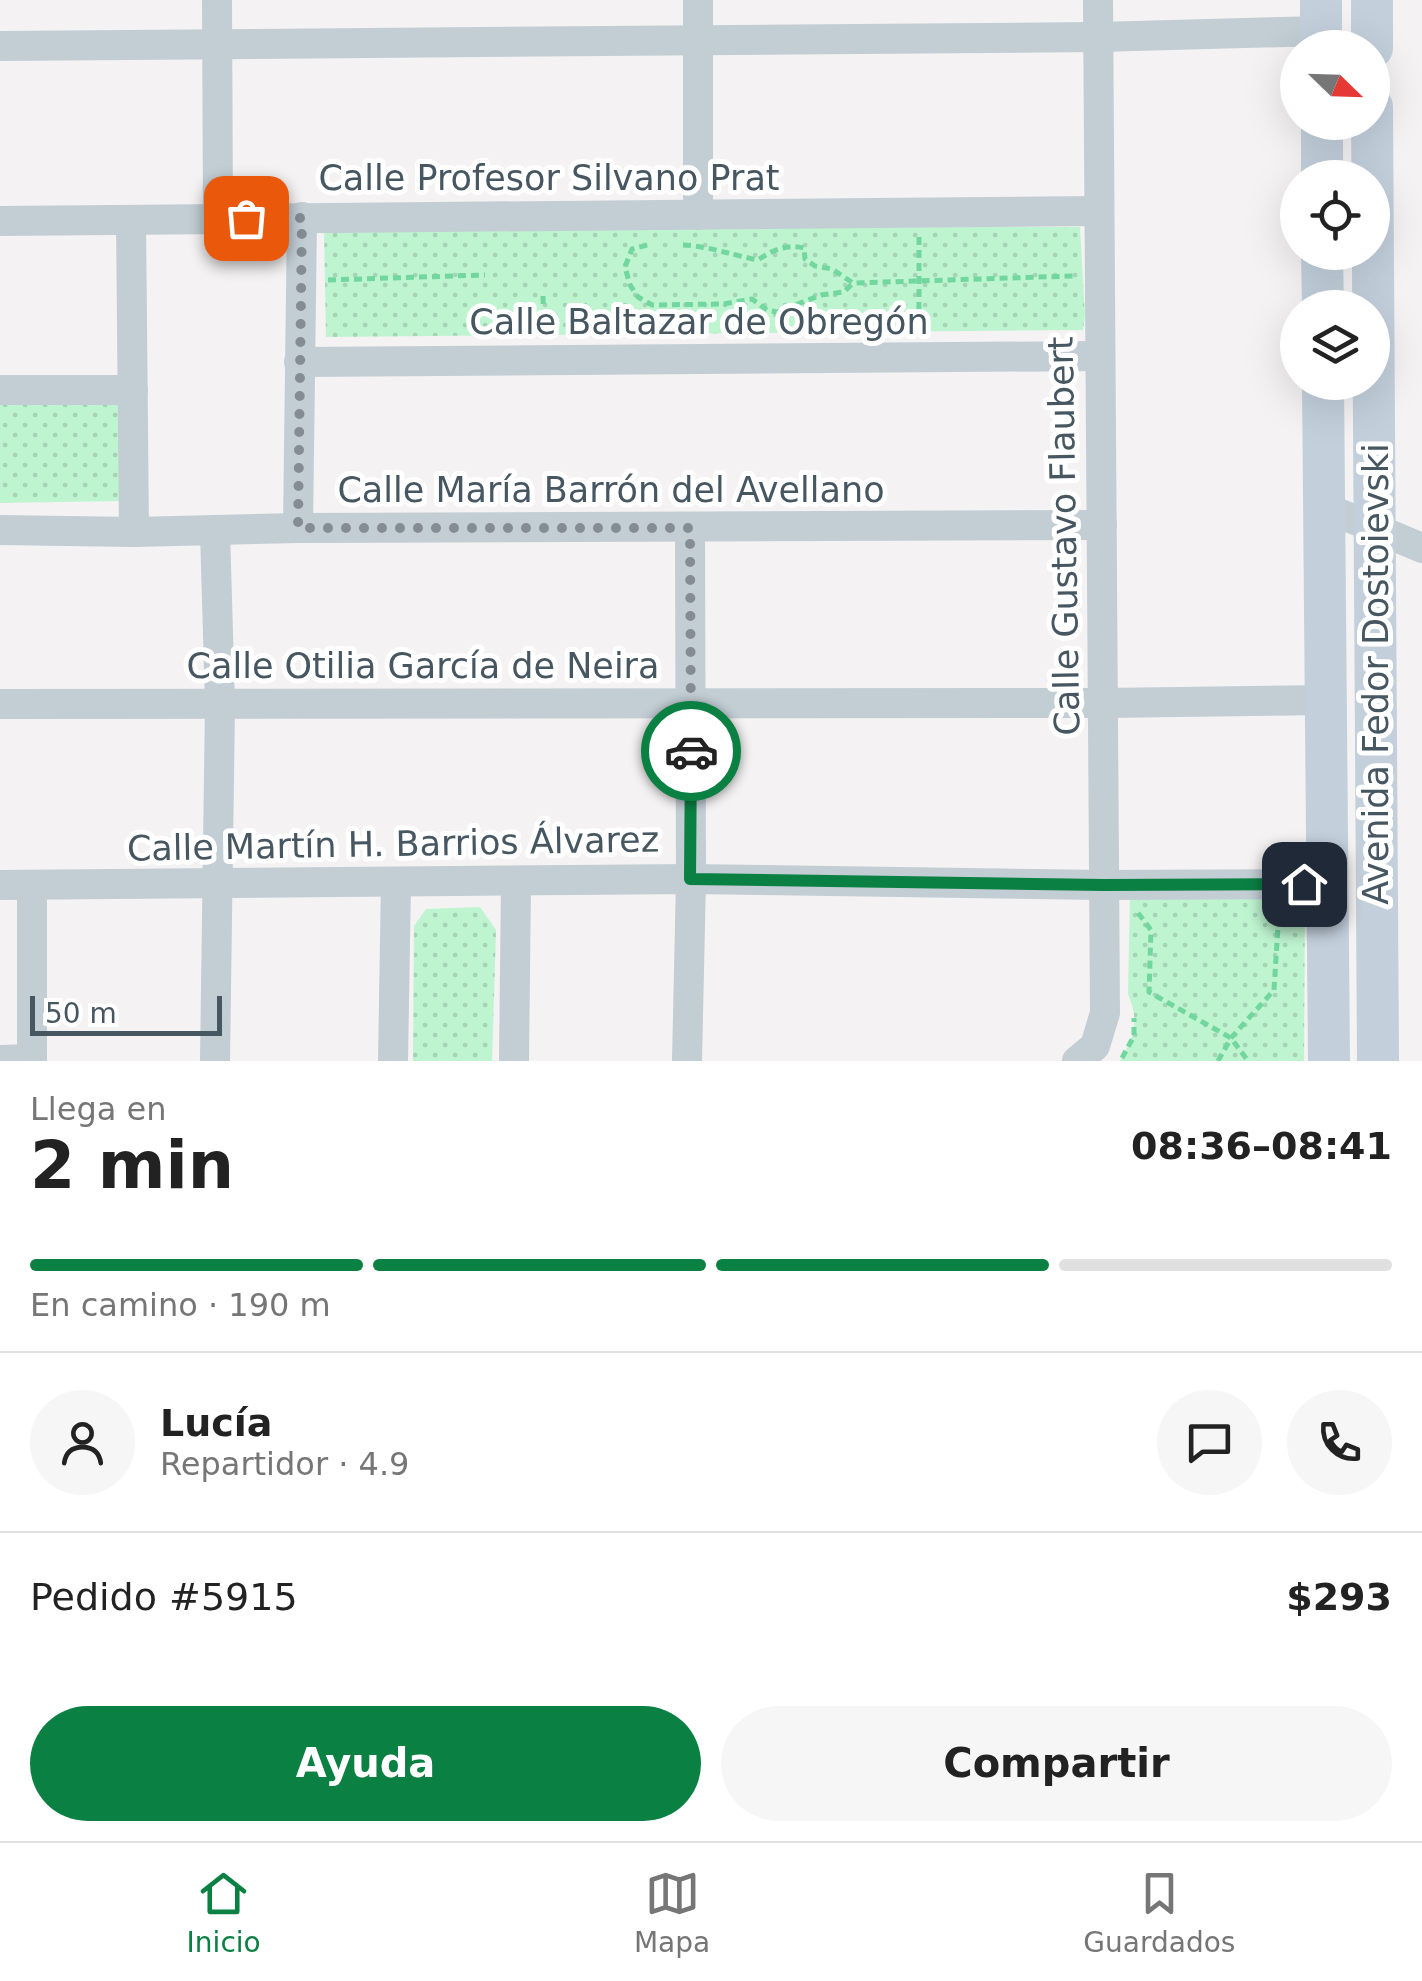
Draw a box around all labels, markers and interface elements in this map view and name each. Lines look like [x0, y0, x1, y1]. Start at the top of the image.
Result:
north arrow [1280, 30, 1390, 140]
map controls [1280, 30, 1390, 400]
street label: Calle Profesor Silvano Prat [318, 158, 780, 198]
button: locate [1280, 160, 1390, 270]
pin [204, 176, 289, 261]
icon: bag [219, 191, 274, 246]
button: layers [1280, 290, 1390, 400]
street label: Calle Baltazar de Obregón [469, 302, 929, 342]
street label: Calle Gustavo Flaubert [1041, 336, 1087, 736]
street label: Avenida Fedor Dostoievski [1356, 443, 1396, 905]
street label: Calle María Barrón del Avellano [337, 470, 885, 510]
street label: Calle Otilia García de Neira [187, 646, 659, 686]
courier [641, 701, 741, 801]
icon: car [664, 724, 719, 779]
street label: Calle Martín H. Barrios Álvarez [127, 818, 659, 869]
pin [1262, 842, 1347, 927]
icon: home [1277, 857, 1332, 912]
scale bar [30, 991, 222, 1036]
text: 50 m [45, 997, 117, 1030]
text: Llega en [30, 1090, 166, 1128]
text: 08:36–08:41 [1131, 1124, 1392, 1168]
text: 2 min [30, 1128, 234, 1203]
text: En camino · 190 m [30, 1286, 331, 1324]
button: person [30, 1390, 135, 1495]
button: chat [1157, 1390, 1262, 1495]
button: phone [1287, 1390, 1392, 1495]
text: Lucía [160, 1401, 272, 1445]
text: Repartidor · 4.9 [160, 1445, 409, 1483]
text: Pedido #5915 [30, 1575, 298, 1619]
text: $293 [1286, 1575, 1392, 1619]
button: Ayuda [30, 1706, 701, 1821]
button: Compartir [721, 1706, 1392, 1821]
tab: Inicio [187, 1866, 261, 1959]
tab: Mapa [634, 1866, 710, 1959]
tab: Guardados [1083, 1866, 1235, 1959]

